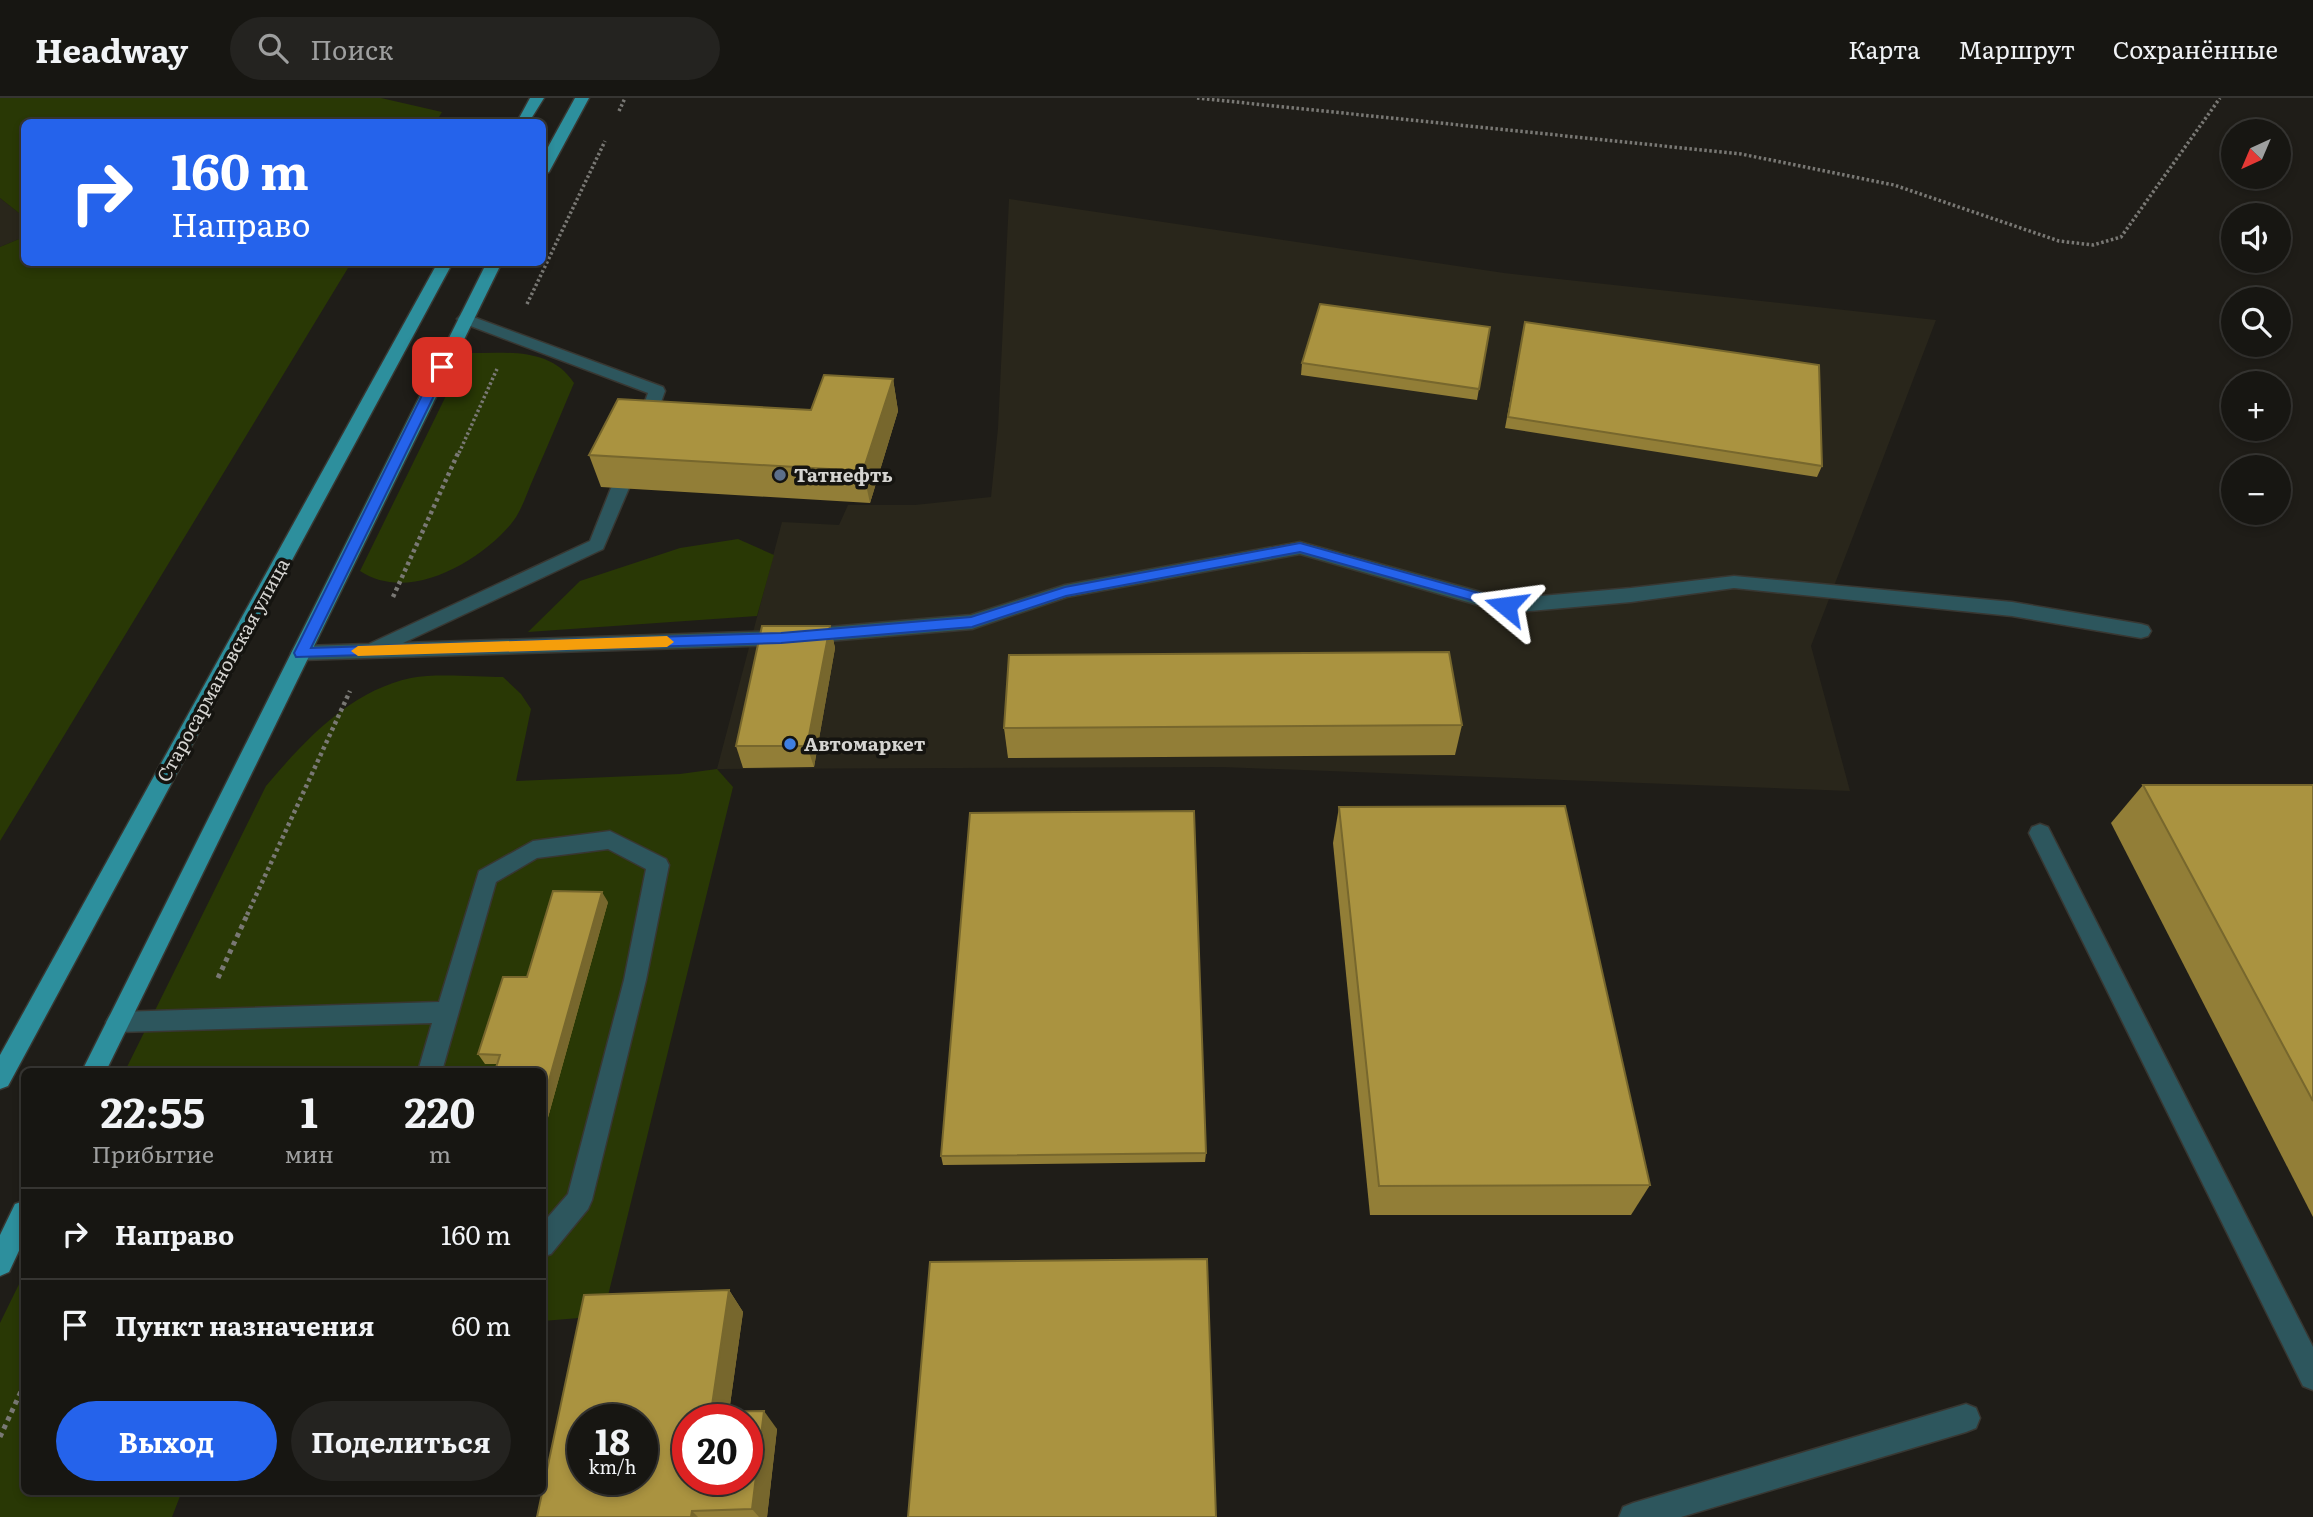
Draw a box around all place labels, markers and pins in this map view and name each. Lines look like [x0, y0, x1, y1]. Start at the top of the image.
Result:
pin [412, 337, 472, 397]
place label: Татнефть [794, 460, 893, 488]
marker: Татнефть [772, 467, 788, 483]
place label: Автомаркет [804, 729, 926, 757]
marker: Автомаркет [782, 736, 798, 752]

